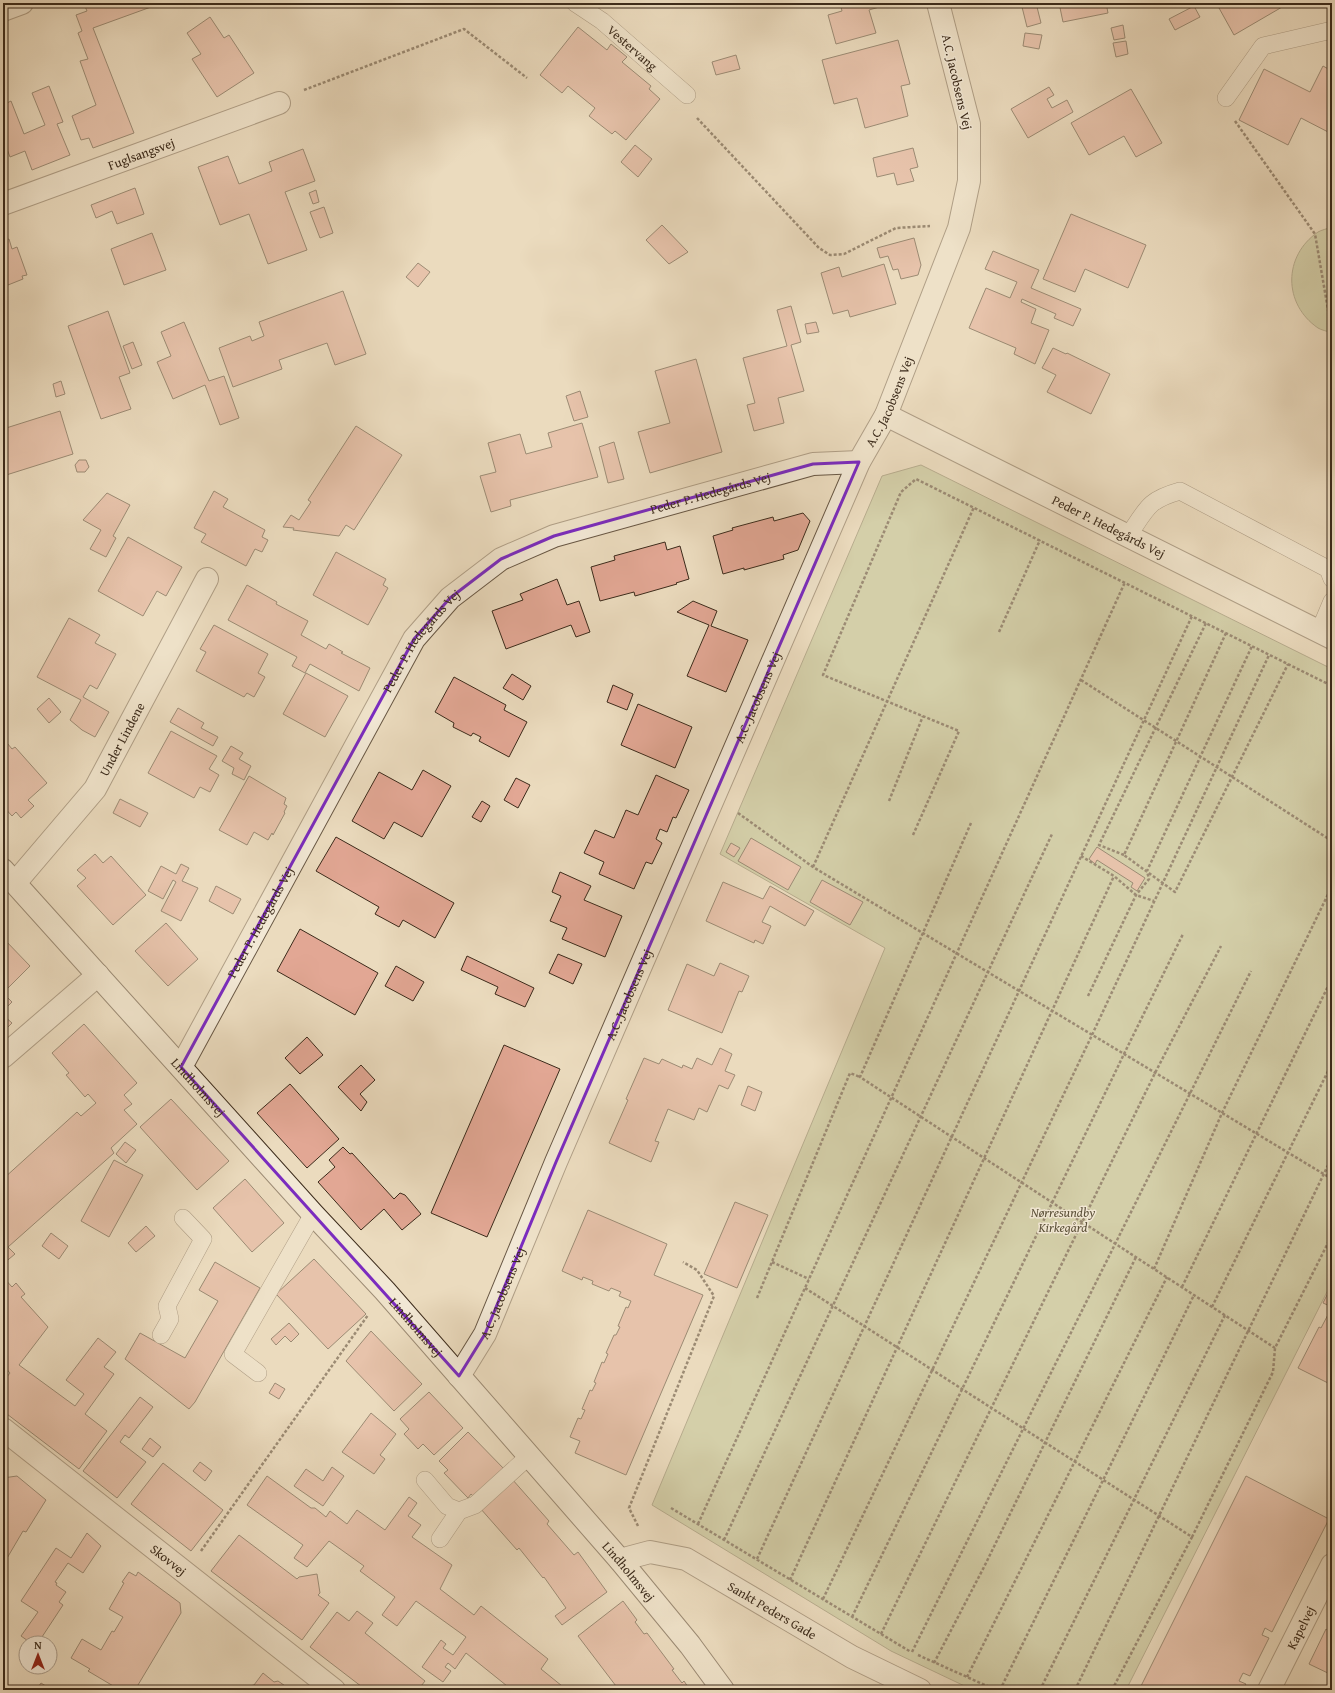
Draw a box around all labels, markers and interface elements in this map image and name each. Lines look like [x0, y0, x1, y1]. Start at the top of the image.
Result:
street label: Vestervang [603, 20, 662, 75]
street label: A.C. Jacobsens Vej [937, 32, 977, 132]
street label: Fuglsangsvej [105, 133, 177, 174]
street label: A.C. Jacobsens Vej [860, 353, 918, 450]
street label: Peder P. Hedegårds Vej [648, 467, 773, 518]
street label: Peder P. Hedegårds Vej [1049, 490, 1168, 563]
street label: Peder P. Hedegårds Vej [377, 584, 464, 696]
street label: A.C. Jacobsens Vej [729, 649, 785, 746]
street label: Under Lindene [94, 699, 149, 779]
street label: Peder P. Hedegårds Vej [222, 863, 298, 981]
street label: A.C. Jacobsens Vej [600, 946, 657, 1043]
street label: Lindholmsvej [167, 1053, 230, 1121]
park label: Nørresundby Kirkegård [1031, 1203, 1095, 1237]
street label: A.C. Jacobsens Vej [475, 1244, 529, 1343]
street label: Lindholmsvej [385, 1293, 448, 1361]
street label: Lindholmsvej [598, 1537, 660, 1605]
street label: Skovvej [147, 1539, 191, 1580]
street label: Sankt Peders Gade [724, 1576, 820, 1644]
street label: Kapelvej [1282, 1602, 1319, 1652]
north arrow [18, 1635, 58, 1675]
text: N [34, 1637, 42, 1653]

